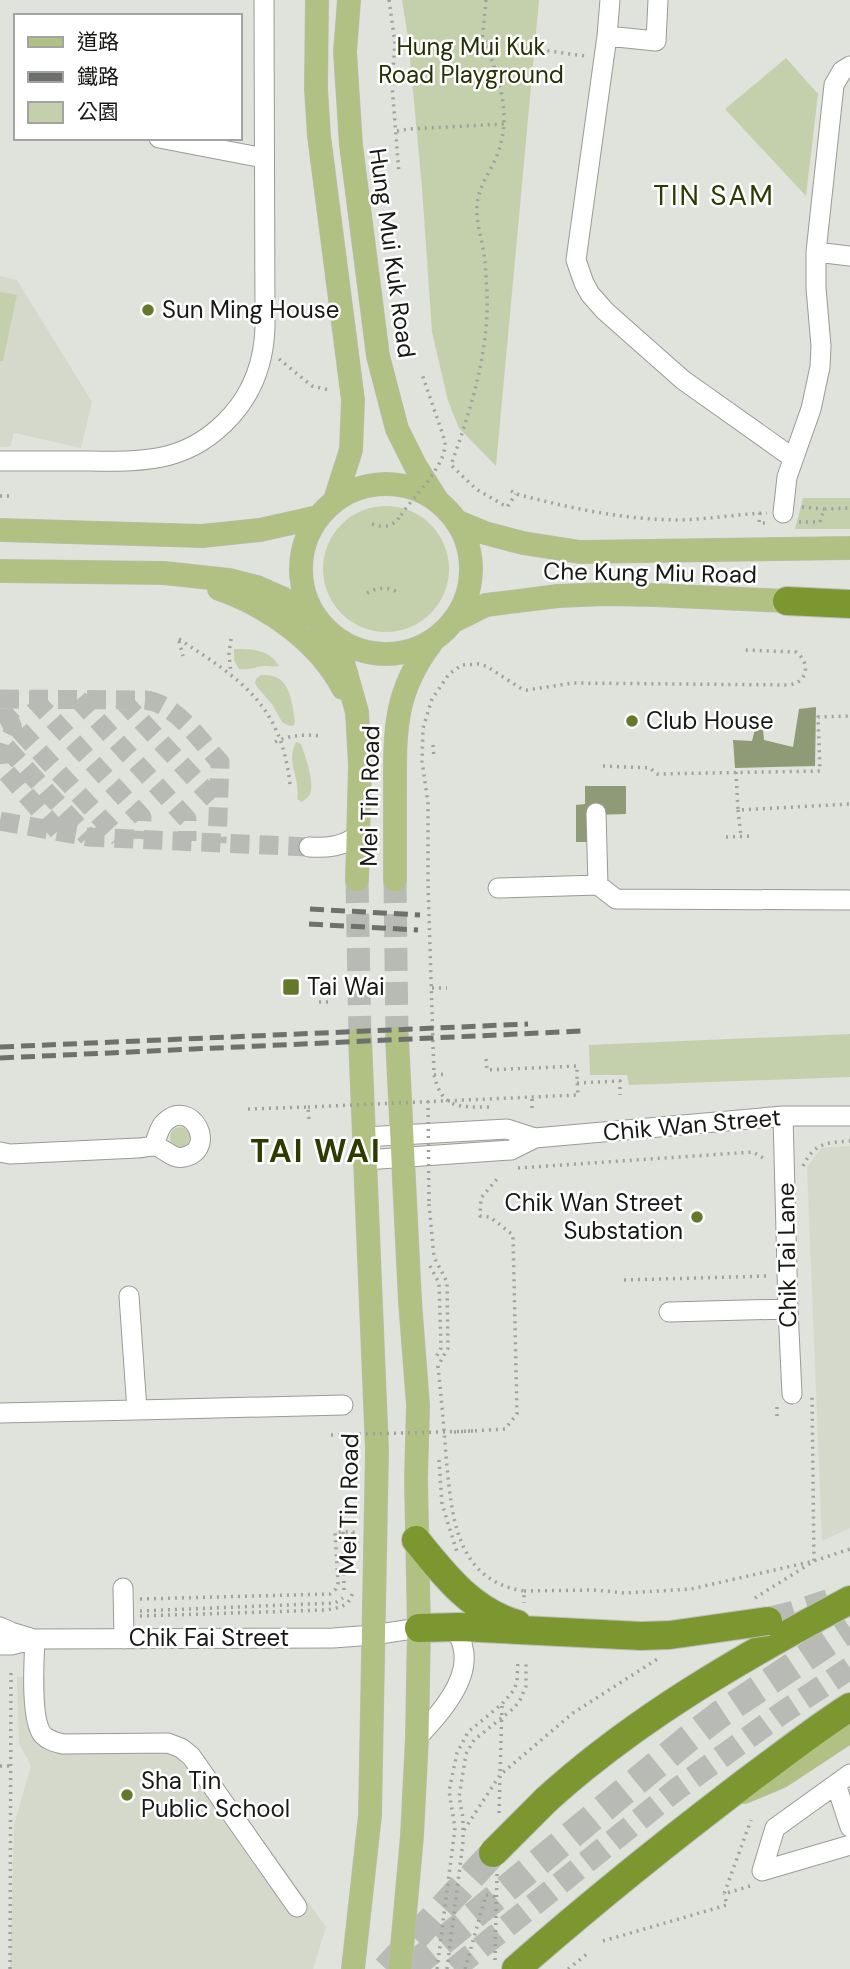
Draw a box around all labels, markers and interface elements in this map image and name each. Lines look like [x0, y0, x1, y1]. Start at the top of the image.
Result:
legend [14, 14, 242, 140]
text: 道路 [77, 28, 119, 56]
park label: Hung Mui Kuk Road Playground [378, 31, 564, 90]
text: 鐵路 [77, 63, 119, 91]
text: 公園 [77, 98, 119, 126]
street label: Hung Mui Kuk Road [362, 146, 423, 360]
district label: TIN SAM [653, 177, 775, 214]
place label: Sun Ming House [162, 294, 339, 325]
marker: Sun Ming House [140, 302, 156, 318]
street label: Che Kung Miu Road [543, 555, 757, 590]
place label: Club House [646, 705, 774, 736]
marker: Club House [624, 713, 640, 729]
street label: Mei Tin Road [353, 725, 386, 867]
place label: Tai Wai [307, 971, 385, 1002]
marker: Tai Wai [281, 977, 301, 997]
street label: Chik Wan Street [602, 1101, 782, 1148]
district label: TAI WAI [250, 1130, 382, 1172]
street label: Chik Tai Lane [770, 1182, 803, 1328]
place label: Chik Wan Street Substation [504, 1187, 683, 1246]
marker: Chik Wan Street Substation [689, 1209, 705, 1225]
street label: Mei Tin Road [332, 1433, 365, 1575]
street label: Chik Fai Street [129, 1622, 289, 1653]
place label: Sha Tin Public School [141, 1765, 290, 1824]
marker: Sha Tin Public School [119, 1787, 135, 1803]

